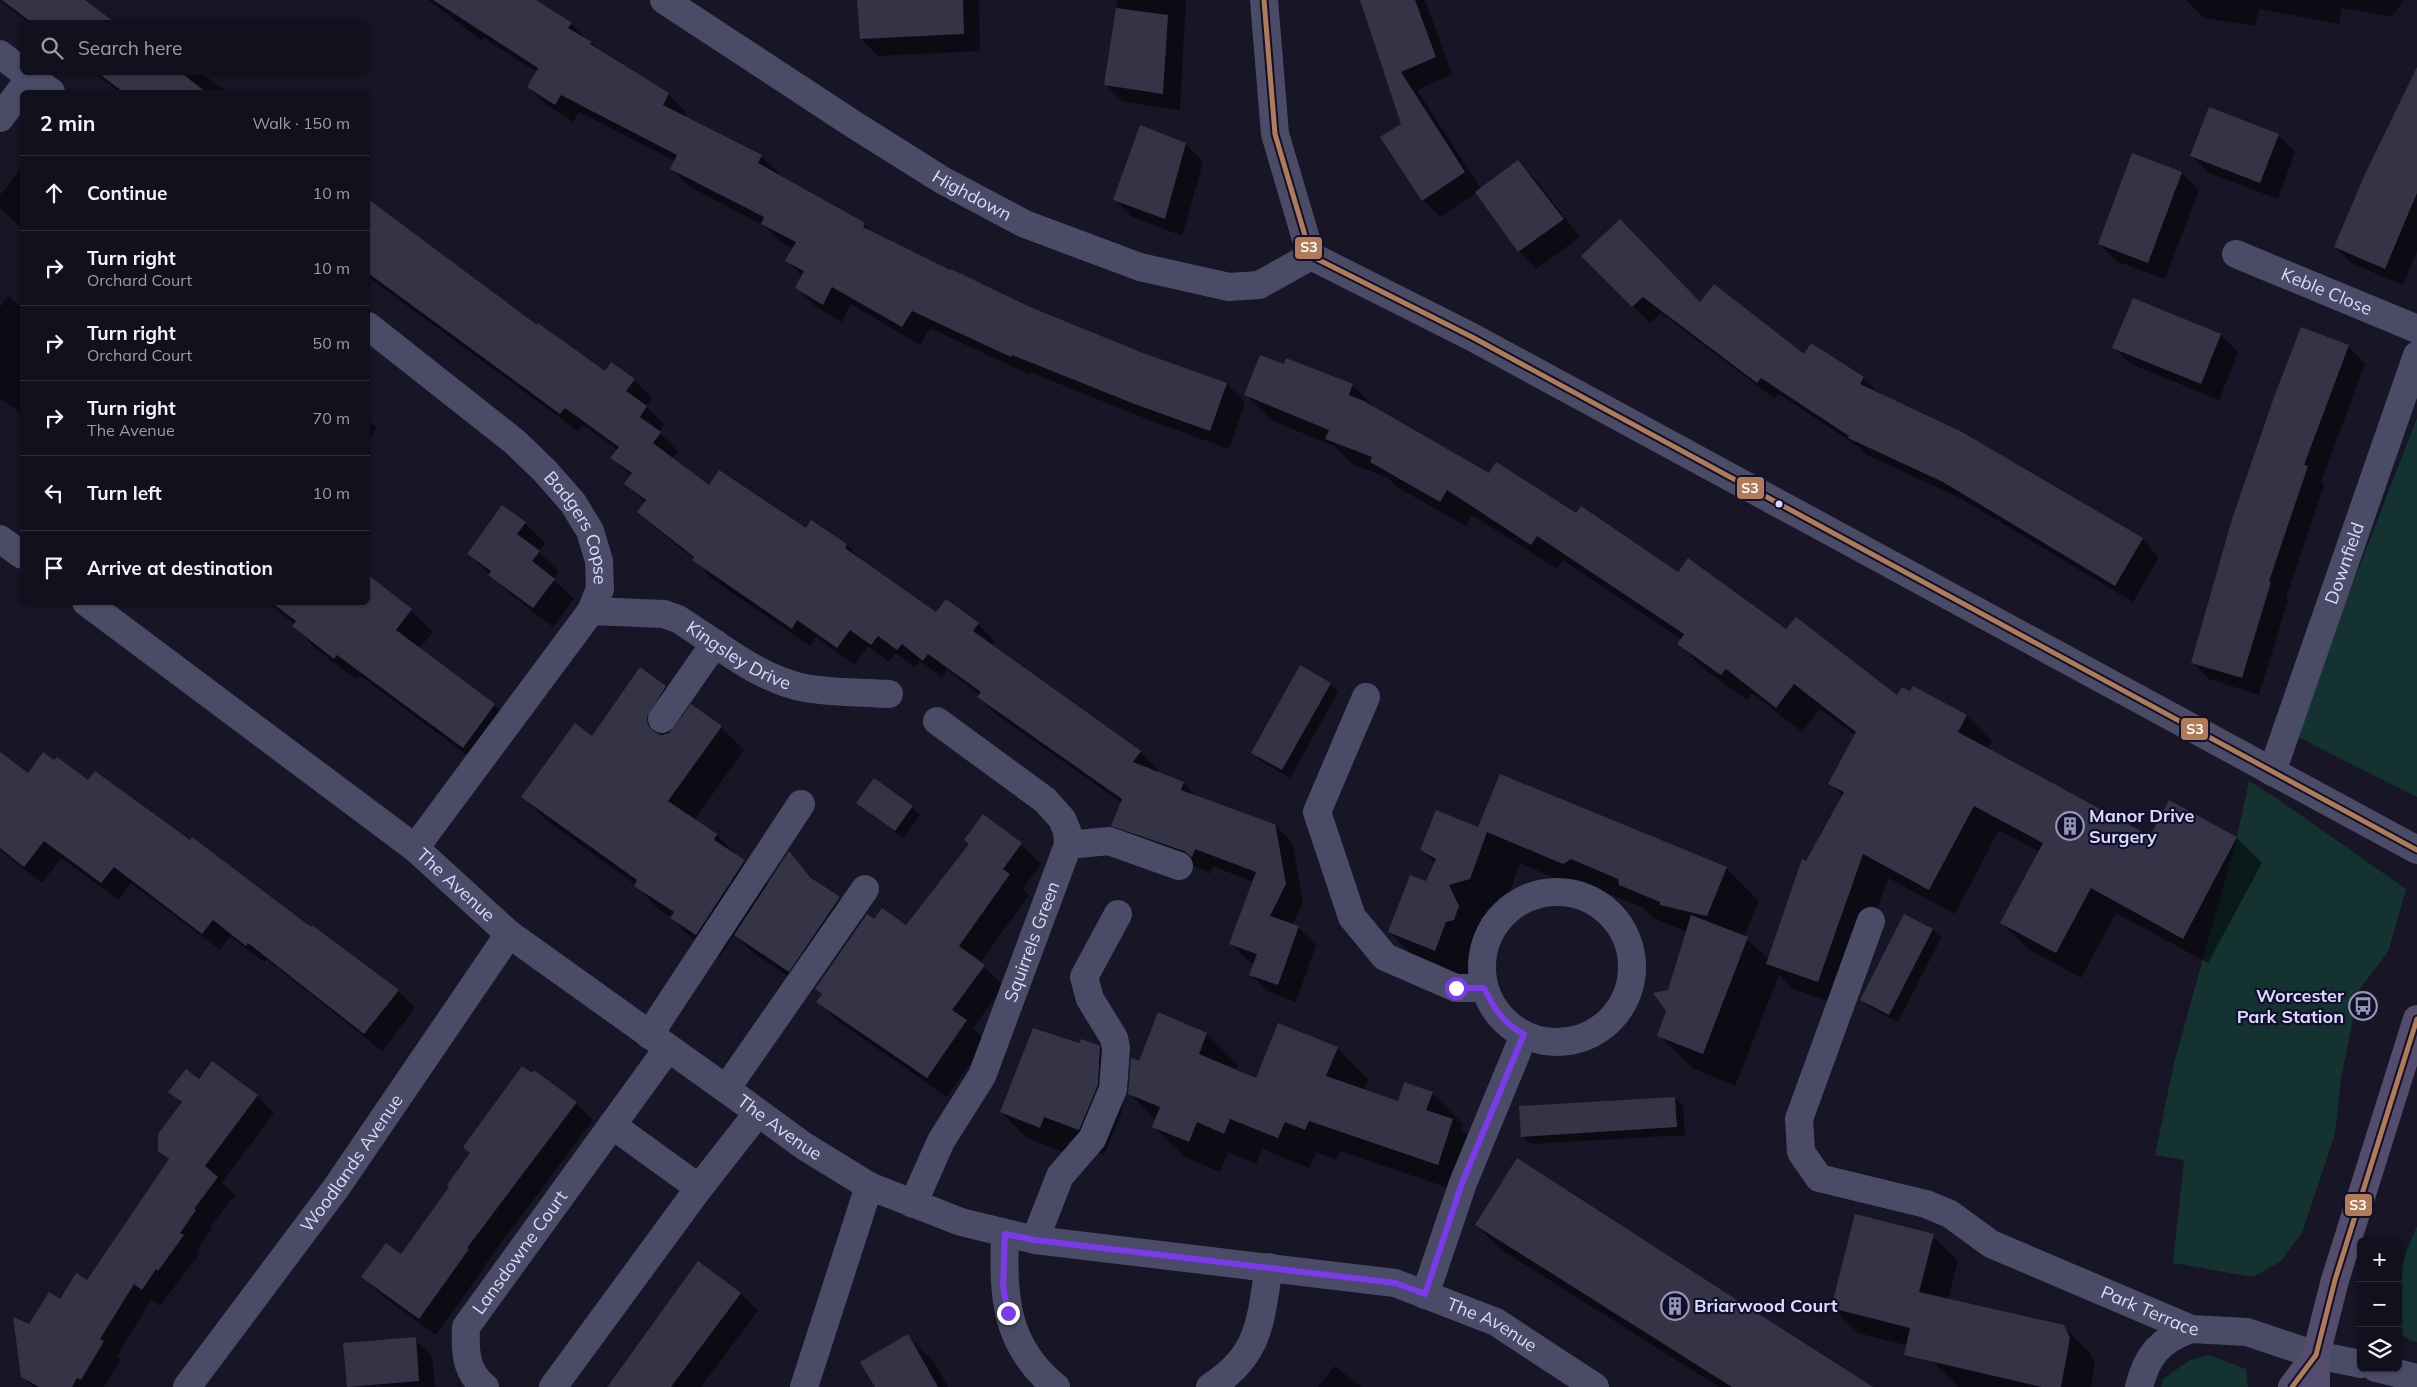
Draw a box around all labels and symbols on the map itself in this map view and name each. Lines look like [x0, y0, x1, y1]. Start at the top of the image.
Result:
street label: Highdown [928, 165, 1016, 226]
line badge: S3 [1294, 236, 1323, 260]
text: S3 [1300, 238, 1318, 256]
street label: Keble Close [2278, 262, 2376, 320]
street label: Badgers Copse [539, 466, 612, 585]
line badge: S3 [1736, 476, 1765, 500]
text: S3 [1741, 479, 1759, 497]
unlabelled marker [1774, 499, 1784, 509]
street label: Downfield [2319, 519, 2369, 607]
street label: Kingsley Drive [682, 615, 794, 695]
line badge: S3 [2180, 717, 2209, 741]
text: S3 [2186, 720, 2204, 738]
place label: Manor Drive Surgery [2089, 804, 2194, 848]
building icon: Manor Drive Surgery [2055, 811, 2085, 841]
street label: The Avenue [412, 843, 500, 927]
street label: Squirrels Green [999, 878, 1064, 1005]
route start [1445, 977, 1468, 1000]
place label: Worcester Park Station [2237, 984, 2345, 1028]
bus stop icon: Worcester Park Station [2348, 991, 2378, 1021]
street label: Woodlands Avenue [295, 1089, 408, 1236]
street label: The Avenue [733, 1089, 826, 1165]
street label: Lansdowne Court [467, 1186, 572, 1319]
line badge: S3 [2344, 1193, 2373, 1217]
text: S3 [2349, 1196, 2367, 1214]
street label: Park Terrace [2098, 1280, 2199, 1340]
building icon: Briarwood Court [1660, 1291, 1690, 1321]
street label: The Avenue [1444, 1292, 1542, 1357]
place label: Briarwood Court [1694, 1294, 1838, 1317]
route end [997, 1302, 1020, 1325]

